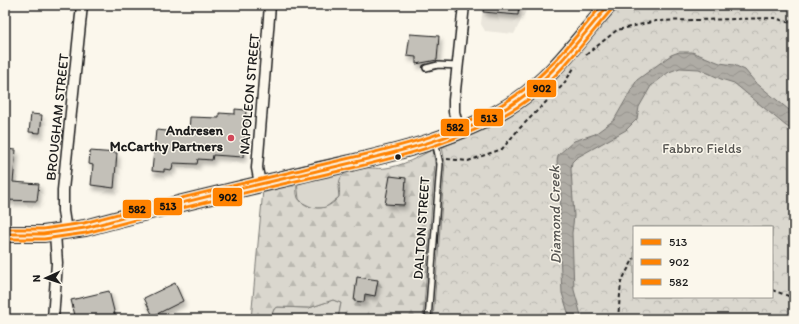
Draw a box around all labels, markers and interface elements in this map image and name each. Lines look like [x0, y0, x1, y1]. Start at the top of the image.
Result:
street label: NAPOLEON STREET [236, 33, 263, 155]
street label: BROUGHAM STREET [42, 53, 73, 181]
line badge: 902 [526, 79, 557, 98]
text: 902 [533, 82, 551, 95]
line badge: 513 [473, 108, 504, 127]
text: 513 [481, 112, 497, 125]
line badge: 582 [440, 118, 470, 137]
text: 582 [446, 121, 464, 134]
place label: Andresen McCarthy Partners [110, 122, 224, 155]
marker: Andresen McCarthy Partners [226, 133, 236, 143]
park label: Fabbro Fields [662, 140, 742, 157]
unlabelled marker [393, 152, 403, 162]
water label: Diamond Creek [545, 164, 565, 264]
street label: DALTON STREET [409, 176, 434, 280]
line badge: 902 [212, 187, 243, 207]
text: 902 [219, 191, 237, 204]
line badge: 513 [153, 197, 183, 216]
line badge: 582 [122, 199, 152, 219]
text: 513 [160, 200, 176, 213]
text: 582 [128, 203, 146, 216]
legend [633, 226, 773, 298]
text: 513 [669, 235, 688, 249]
text: 902 [669, 255, 690, 269]
north arrow [26, 258, 66, 298]
text: N [30, 274, 43, 283]
text: 582 [669, 275, 689, 289]

